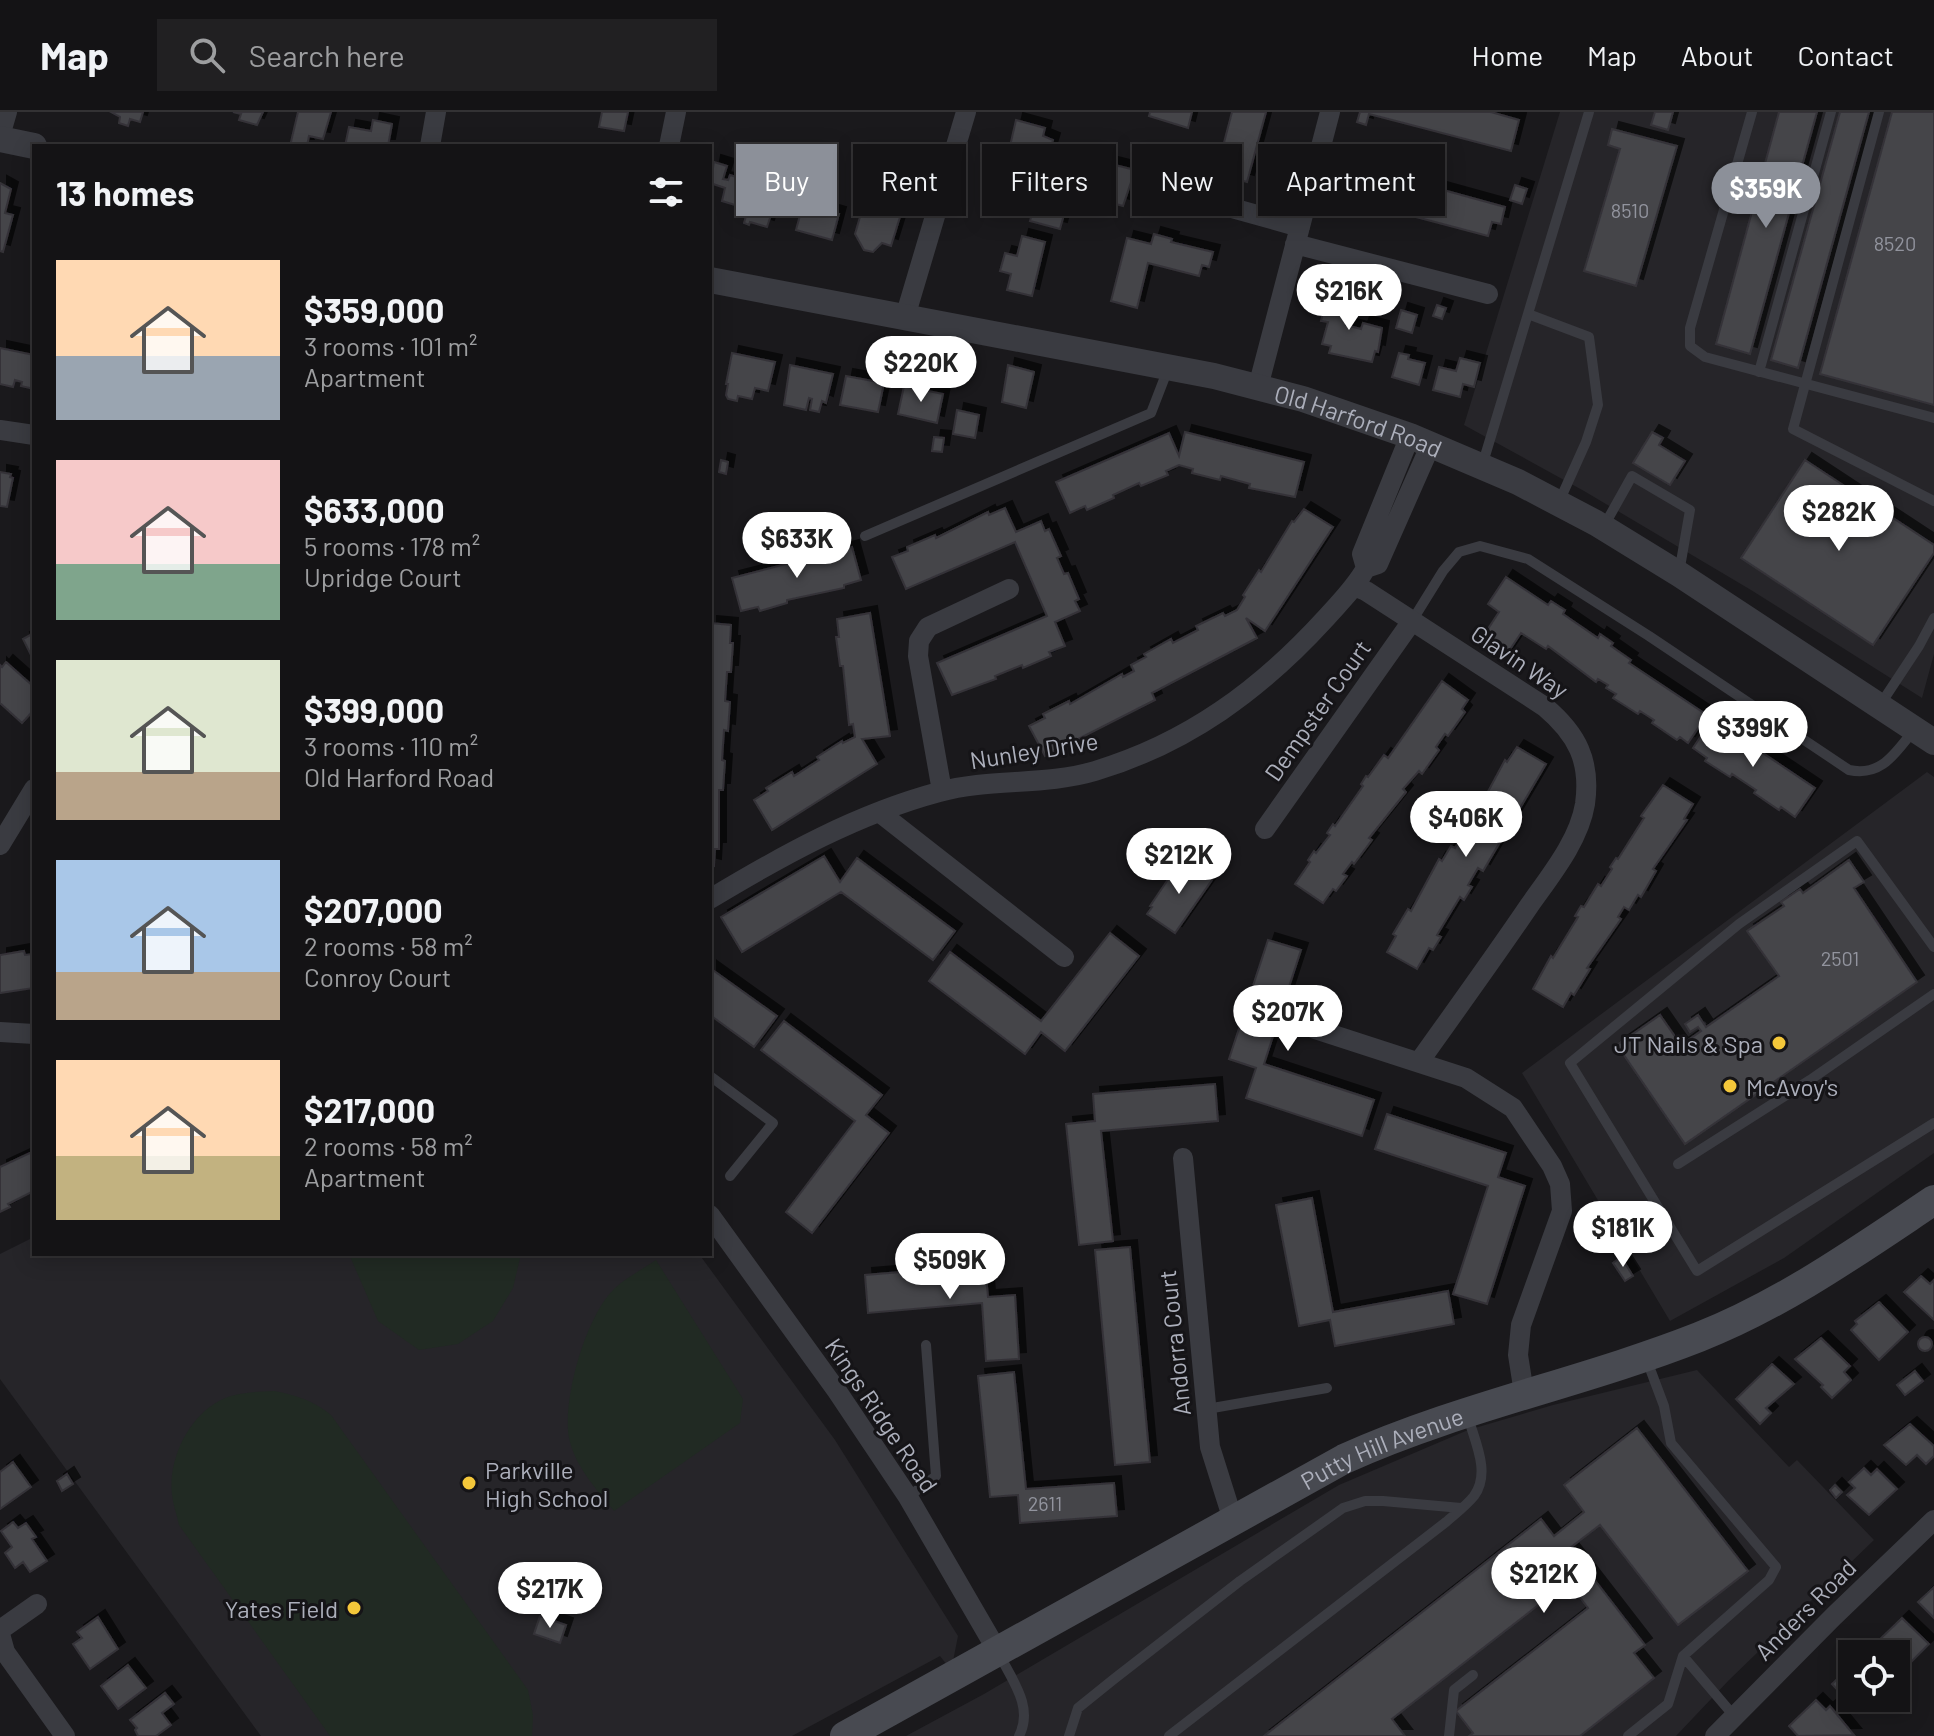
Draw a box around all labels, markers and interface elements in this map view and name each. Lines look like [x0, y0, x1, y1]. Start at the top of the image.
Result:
search box [157, 19, 717, 91]
text: Map [40, 32, 109, 78]
icon: search [185, 33, 229, 77]
text: Search here [249, 37, 405, 73]
text: Home [1472, 38, 1543, 72]
text: Map [1587, 38, 1637, 72]
text: About [1681, 38, 1753, 72]
text: Contact [1797, 38, 1894, 72]
chip: Buy [736, 144, 837, 216]
chip: Rent [853, 144, 966, 216]
chip: Filters [982, 144, 1116, 216]
chip: New [1132, 144, 1242, 216]
chip: Apartment [1258, 144, 1445, 216]
pin: $359K [1710, 162, 1822, 230]
icon: filters [644, 170, 688, 214]
text: 13 homes [56, 172, 194, 213]
text: $359K [1729, 172, 1803, 203]
house number: 8510 [1611, 198, 1649, 222]
house number: 8520 [1874, 231, 1916, 255]
pin: $216K [1293, 264, 1405, 332]
text: $216K [1315, 274, 1383, 305]
text: $359,000 [304, 289, 444, 330]
icon: home [120, 292, 216, 388]
text: 3 rooms · 101 m² [304, 330, 477, 361]
pin: $220K [865, 336, 977, 404]
text: $220K [883, 346, 959, 377]
text: Apartment [304, 361, 425, 392]
street label: Old Harford Road [1272, 378, 1447, 463]
pin: $282K [1783, 485, 1895, 553]
text: $633,000 [304, 489, 445, 530]
icon: home [120, 492, 216, 588]
text: $282K [1802, 495, 1876, 526]
pin: $633K [741, 512, 853, 580]
text: $633K [760, 522, 834, 553]
text: 5 rooms · 178 m² [304, 530, 480, 561]
text: Upridge Court [304, 561, 462, 592]
street label: Glavin Way [1466, 618, 1574, 704]
street label: Dempster Court [1258, 634, 1376, 786]
text: $399,000 [304, 689, 444, 730]
icon: home [120, 692, 216, 788]
pin: $399K [1697, 701, 1809, 769]
text: $399K [1717, 711, 1789, 742]
street label: Nunley Drive [968, 726, 1100, 774]
text: 3 rooms · 110 m² [304, 730, 478, 761]
text: Old Harford Road [304, 761, 494, 792]
pin: $406K [1410, 791, 1522, 859]
text: $406K [1428, 801, 1504, 832]
pin: $212K [1123, 828, 1235, 896]
text: $212K [1144, 838, 1214, 869]
text: $207,000 [304, 889, 443, 930]
icon: home [120, 892, 216, 988]
text: 2 rooms · 58 m² [304, 930, 473, 961]
house number: 2501 [1821, 946, 1859, 970]
text: Conroy Court [304, 961, 451, 992]
pin: $207K [1232, 985, 1344, 1053]
text: $207K [1251, 995, 1325, 1026]
place label: JT Nails & Spa [1614, 1029, 1763, 1058]
marker: JT Nails & Spa [1770, 1034, 1788, 1052]
place label: McAvoy's [1746, 1072, 1838, 1101]
marker: McAvoy's [1721, 1077, 1739, 1095]
text: $217,000 [304, 1089, 435, 1130]
icon: home [120, 1092, 216, 1188]
text: 2 rooms · 58 m² [304, 1130, 473, 1161]
text: Apartment [304, 1161, 425, 1192]
pin: $181K [1567, 1201, 1679, 1269]
text: $181K [1591, 1211, 1655, 1242]
pin: $509K [894, 1233, 1006, 1301]
text: $509K [913, 1243, 987, 1274]
street label: Andorra Court [1152, 1269, 1196, 1417]
street label: Kings Ridge Road [820, 1332, 944, 1498]
street label: Putty Hill Avenue [1295, 1400, 1467, 1495]
place label: Parkville High School [485, 1455, 608, 1512]
marker: Parkville High School [460, 1474, 478, 1492]
house number: 2611 [1028, 1491, 1062, 1515]
pin: $212K [1488, 1547, 1600, 1615]
street label: Anders Road [1748, 1552, 1862, 1666]
text: $212K [1509, 1557, 1579, 1588]
pin: $217K [494, 1562, 606, 1630]
text: $217K [516, 1572, 584, 1603]
place label: Yates Field [225, 1594, 338, 1623]
marker: Yates Field [345, 1599, 363, 1617]
map controls [1838, 1640, 1910, 1712]
button: locate [1838, 1640, 1910, 1712]

